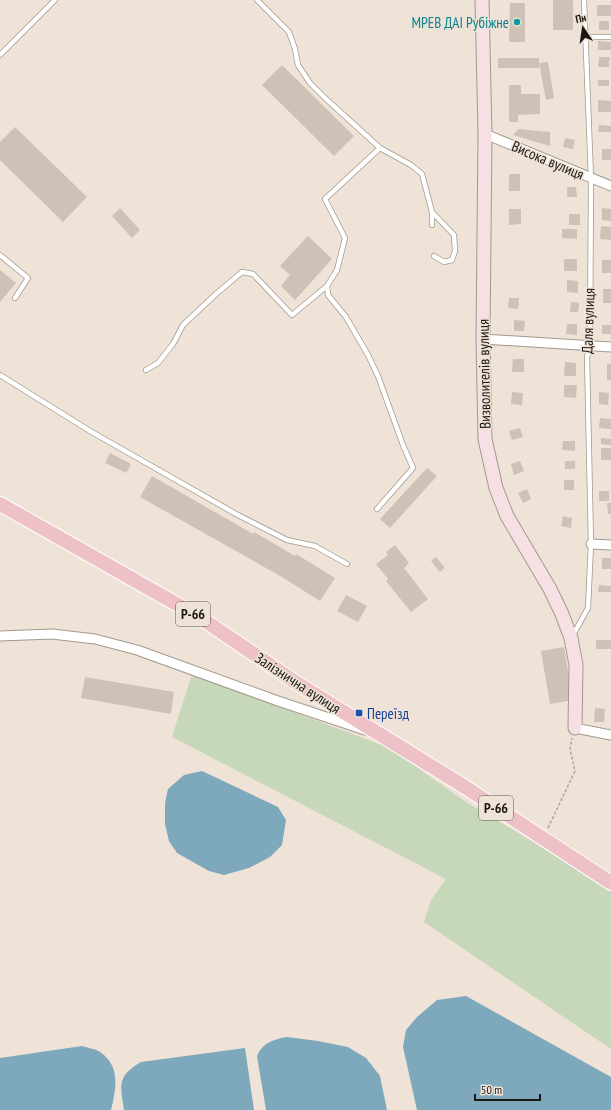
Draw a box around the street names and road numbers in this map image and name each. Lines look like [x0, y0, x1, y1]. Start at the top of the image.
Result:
street label: Висока вулиця [509, 136, 587, 184]
street label: Даля вулиця [577, 288, 599, 354]
street label: Визволителів вулиця [474, 319, 494, 429]
road number: Р-66 [176, 602, 210, 626]
street label: Залізнична вулиця [252, 648, 345, 718]
road number: Р-66 [479, 796, 513, 820]

